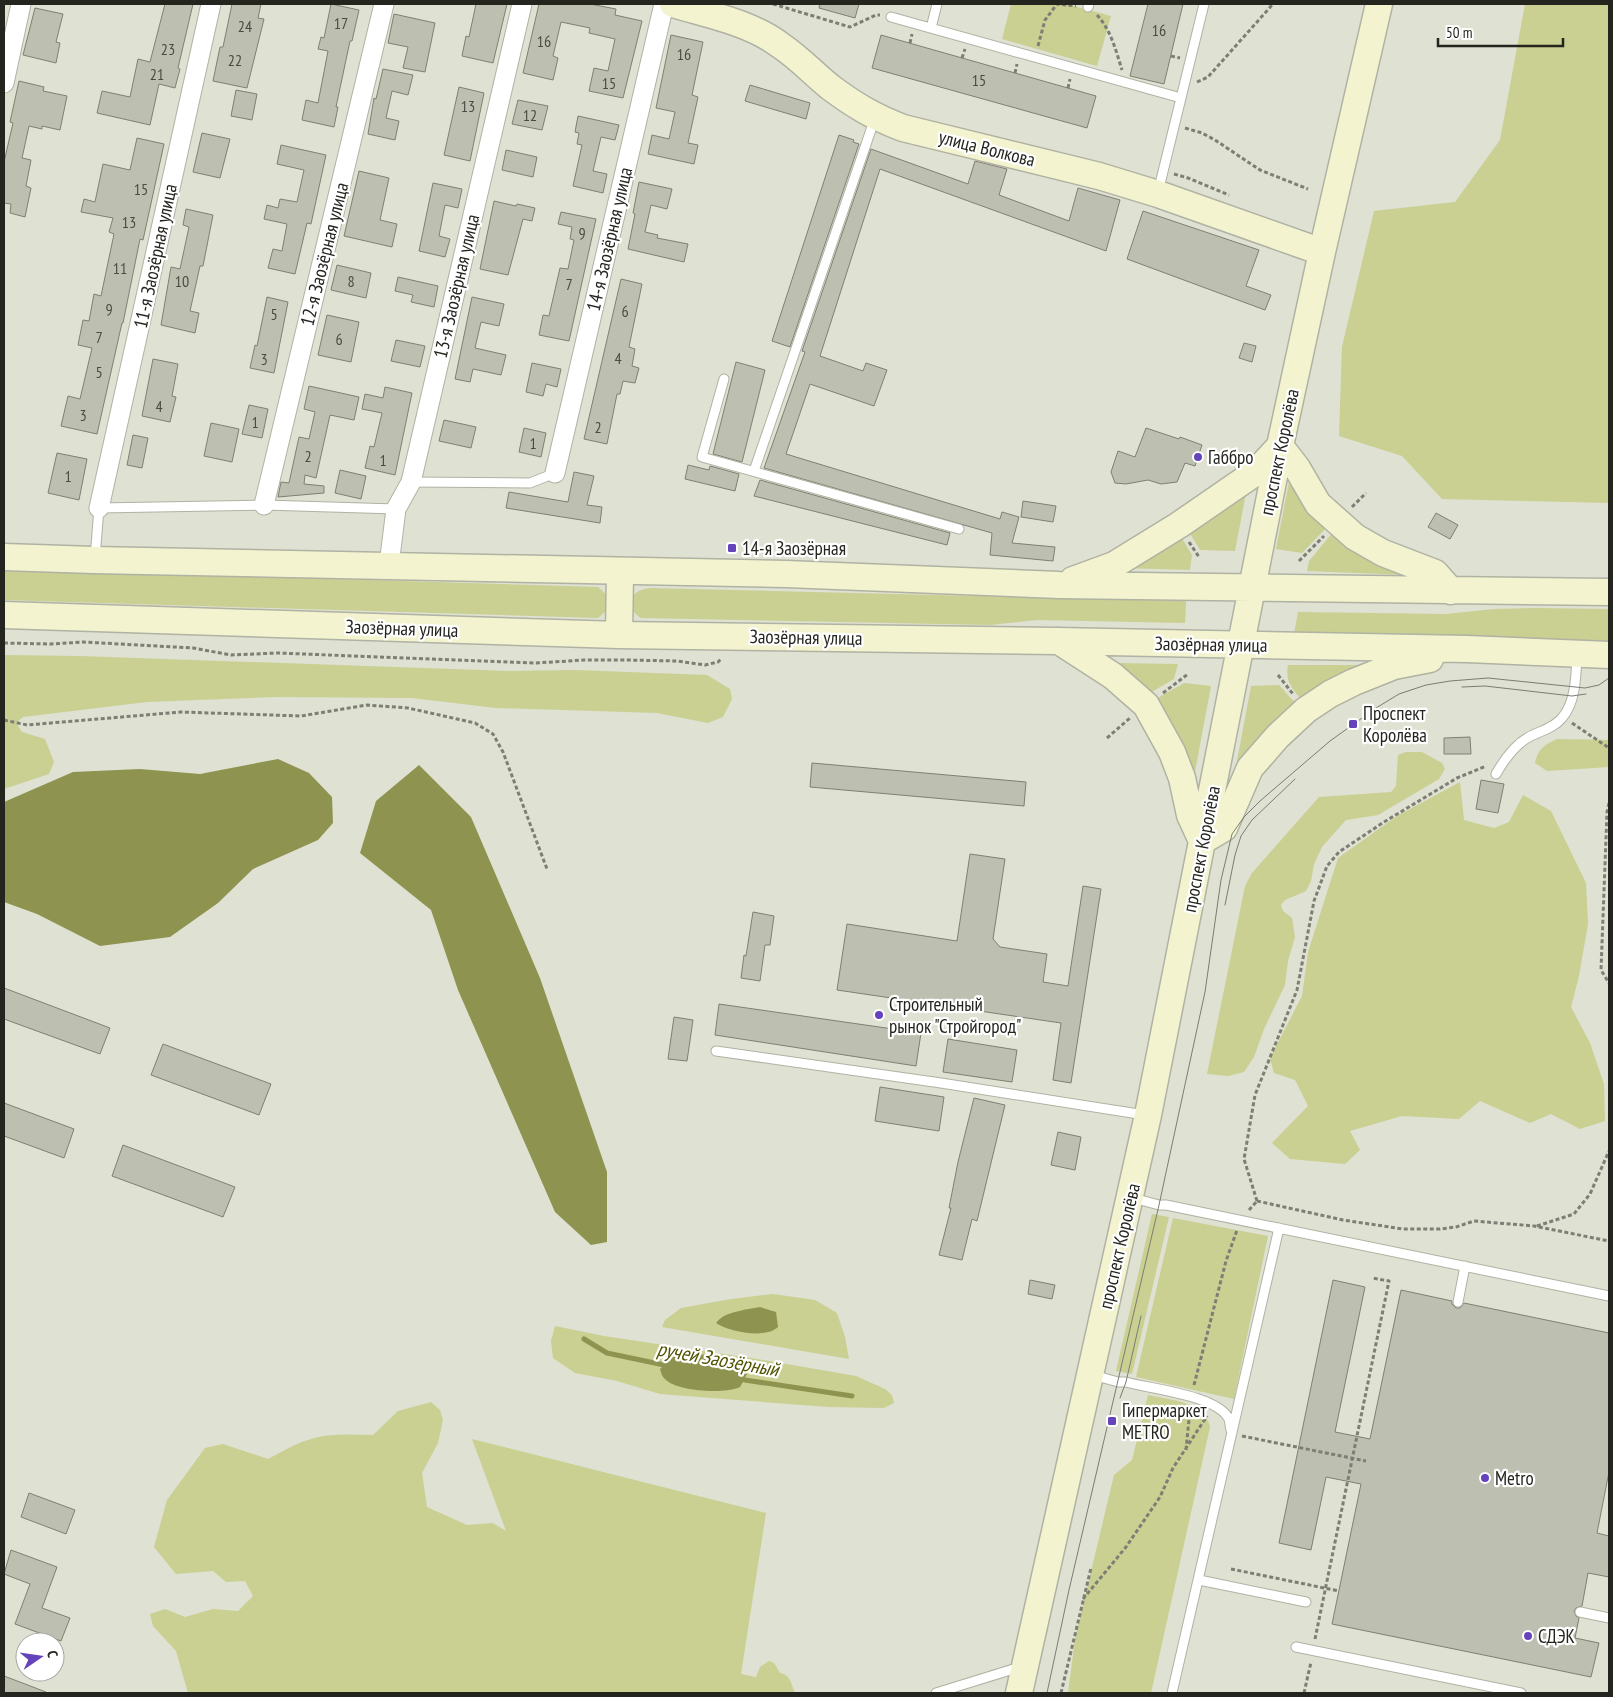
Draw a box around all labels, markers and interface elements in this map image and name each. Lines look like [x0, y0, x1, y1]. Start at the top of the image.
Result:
house number: 17 [334, 13, 348, 33]
scale bar [1438, 15, 1563, 47]
house number: 24 [238, 16, 252, 36]
house number: 16 [1152, 20, 1166, 40]
text: 50 m [1446, 23, 1472, 42]
house number: 16 [537, 31, 551, 51]
house number: 23 [161, 39, 175, 59]
house number: 16 [677, 44, 691, 64]
house number: 22 [228, 50, 242, 70]
house number: 21 [150, 64, 164, 84]
house number: 15 [972, 70, 986, 90]
house number: 15 [602, 73, 616, 93]
house number: 13 [461, 96, 475, 116]
house number: 12 [523, 105, 537, 125]
street label: улица Волкова [936, 124, 1038, 172]
street label: 14-я Заозёрная улица [581, 165, 637, 313]
house number: 15 [134, 179, 148, 199]
street label: 12-я Заозёрная улица [295, 180, 353, 328]
street label: 11-я Заозёрная улица [128, 182, 182, 330]
house number: 13 [122, 212, 136, 232]
street label: 13-я Заозёрная улица [428, 212, 484, 360]
house number: 9 [578, 223, 586, 243]
house number: 11 [113, 258, 127, 278]
house number: 10 [175, 271, 189, 291]
house number: 8 [347, 271, 355, 291]
house number: 7 [565, 274, 573, 294]
house number: 9 [105, 299, 113, 319]
house number: 6 [621, 301, 629, 321]
house number: 5 [270, 304, 278, 324]
house number: 7 [95, 327, 103, 347]
house number: 6 [335, 329, 343, 349]
house number: 4 [614, 348, 622, 368]
house number: 3 [260, 349, 268, 369]
house number: 5 [95, 362, 103, 382]
street label: проспект Королёва [1254, 387, 1304, 517]
house number: 4 [155, 396, 163, 416]
house number: 3 [79, 405, 87, 425]
house number: 1 [251, 412, 259, 432]
house number: 2 [594, 417, 602, 437]
house number: 1 [529, 433, 537, 453]
place label: Габбро [1208, 445, 1254, 469]
house number: 2 [304, 446, 312, 466]
house number: 1 [379, 450, 387, 470]
marker: Габбро [1192, 451, 1204, 463]
house number: 1 [64, 466, 72, 486]
place label: 14-я Заозёрная [742, 536, 846, 560]
marker: 14-я Заозёрная [726, 542, 738, 554]
street label: Заозёрная улица [345, 614, 459, 642]
street label: Заозёрная улица [749, 624, 863, 650]
street label: Заозёрная улица [1154, 631, 1268, 657]
place label: Проспект Королёва [1363, 701, 1427, 747]
marker: Проспект Королёва [1347, 718, 1359, 730]
street label: проспект Королёва [1177, 784, 1225, 914]
place label: Строительный рынок "Стройгород" [889, 992, 1022, 1038]
marker: Строительный рынок "Стройгород" [873, 1009, 885, 1021]
street label: проспект Королёва [1093, 1181, 1145, 1311]
water label: ручей Заозёрный [655, 1336, 783, 1383]
place label: Гипермаркет METRO [1122, 1398, 1208, 1444]
marker: Гипермаркет METRO [1106, 1415, 1118, 1427]
place label: Metro [1495, 1466, 1534, 1490]
marker: Metro [1479, 1472, 1491, 1484]
place label: СДЭК [1538, 1624, 1575, 1648]
marker: СДЭК [1522, 1630, 1534, 1642]
north arrow [15, 1632, 65, 1682]
text: С [43, 1649, 62, 1660]

